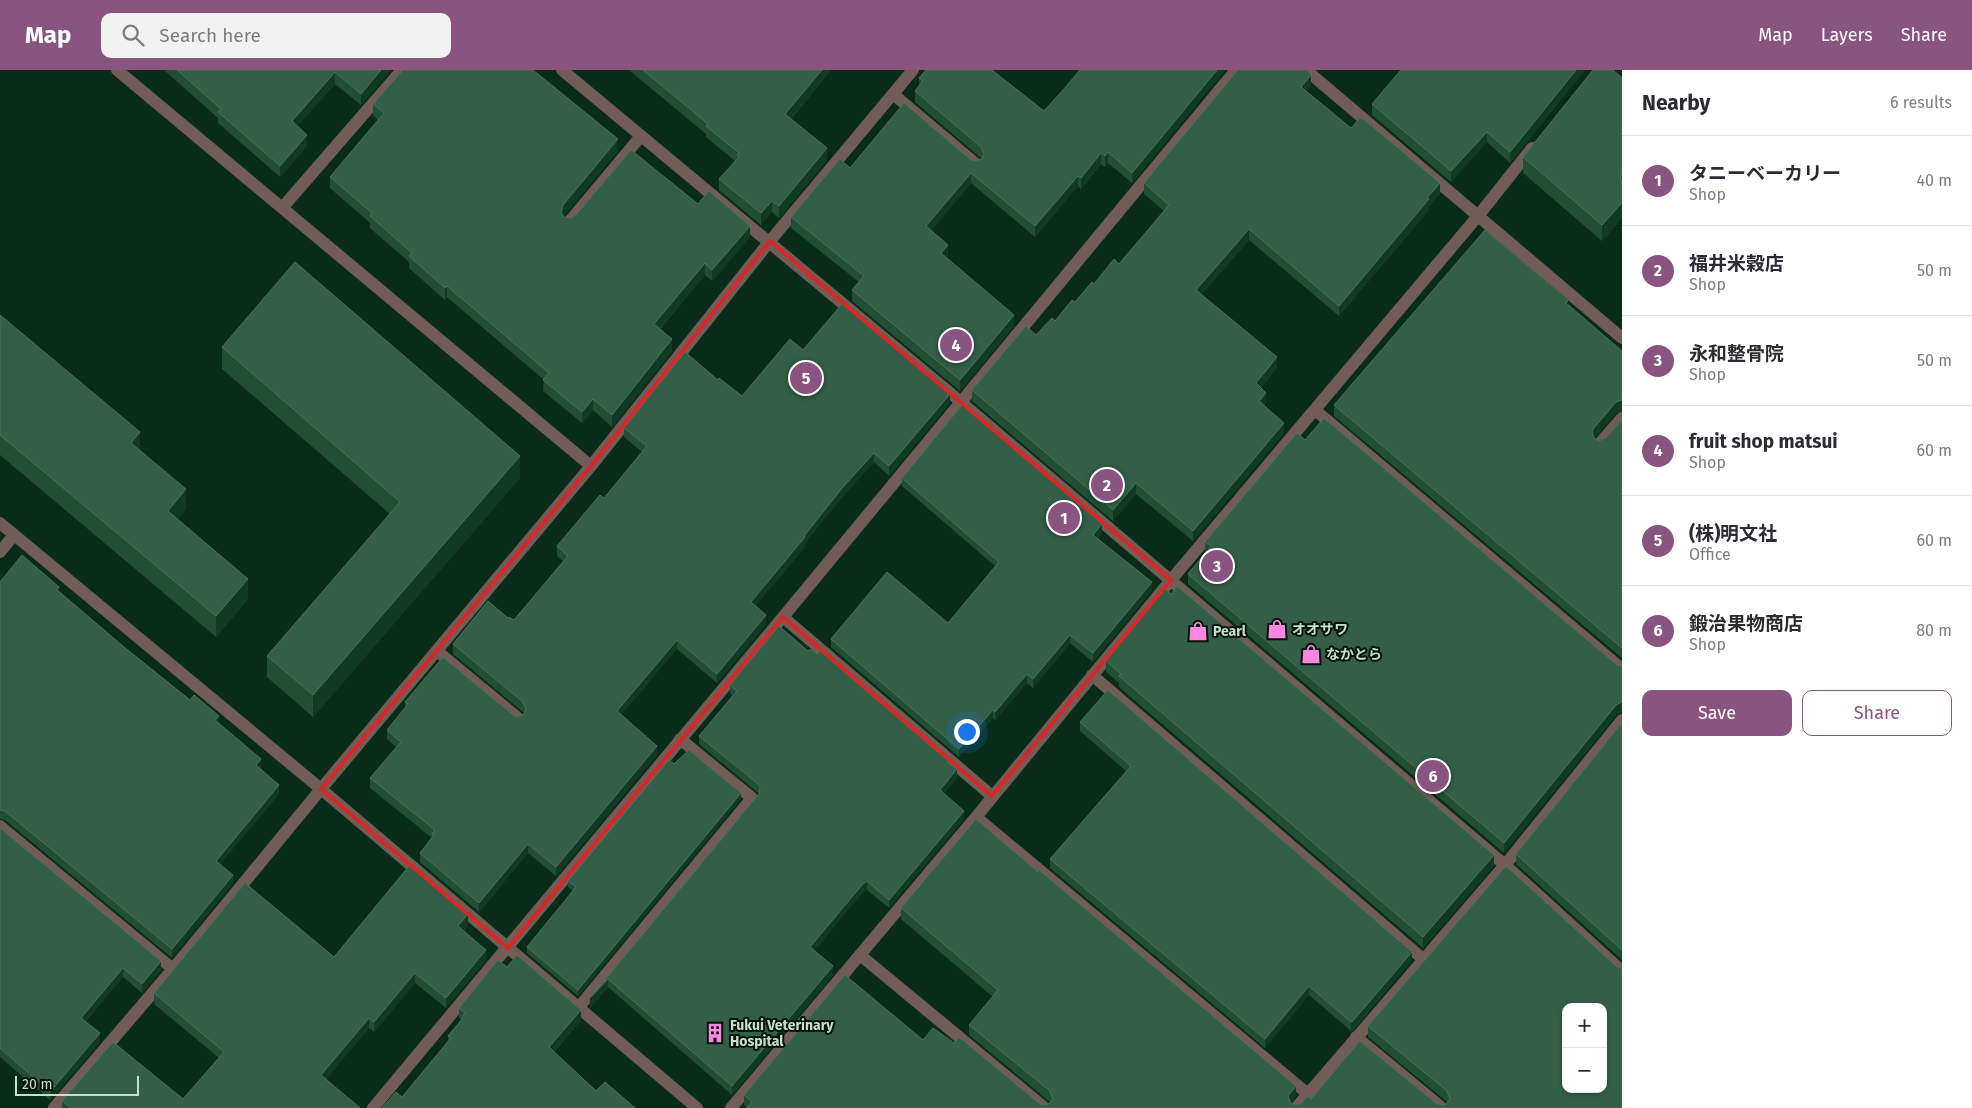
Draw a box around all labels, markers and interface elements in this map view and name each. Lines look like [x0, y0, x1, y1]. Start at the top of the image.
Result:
search box [101, 13, 451, 58]
text: Map [25, 21, 71, 49]
icon: search [119, 21, 147, 49]
text: Search here [159, 24, 261, 47]
text: Map [1758, 24, 1793, 46]
text: Layers [1821, 24, 1873, 46]
text: Share [1901, 24, 1947, 46]
text: Nearby [1642, 90, 1710, 116]
text: 6 results [1890, 93, 1952, 112]
text: タニーベーカリー [1689, 162, 1841, 185]
text: 1 [1654, 171, 1662, 190]
text: 40 m [1917, 171, 1952, 190]
text: Shop [1689, 185, 1726, 204]
text: 福井米穀店 [1689, 252, 1784, 275]
text: 2 [1654, 261, 1662, 280]
text: 50 m [1917, 261, 1952, 280]
text: Shop [1689, 275, 1726, 294]
pin: 4 [940, 326, 972, 364]
text: 永和整骨院 [1689, 342, 1784, 365]
text: 3 [1654, 351, 1662, 370]
text: 50 m [1917, 351, 1952, 370]
pin: 5 [790, 359, 822, 397]
text: Shop [1689, 365, 1726, 384]
text: fruit shop matsui [1689, 430, 1838, 453]
text: 4 [1653, 441, 1663, 460]
text: 60 m [1917, 441, 1952, 460]
text: Shop [1689, 453, 1726, 472]
pin: 2 [1091, 466, 1123, 504]
pin: 1 [1048, 499, 1080, 537]
text: (株)明文社 [1689, 522, 1777, 545]
text: 5 [1654, 531, 1662, 550]
text: 60 m [1917, 531, 1952, 550]
text: Office [1689, 545, 1731, 564]
pin: 3 [1201, 547, 1233, 585]
text: 鍛治果物商店 [1689, 612, 1803, 635]
shop icon: オオサワ [1266, 618, 1288, 640]
shop icon: Pearl [1187, 620, 1209, 642]
place label: オオサワ [1292, 621, 1348, 638]
text: 6 [1653, 621, 1663, 640]
text: 80 m [1916, 621, 1952, 640]
place label: Pearl [1213, 623, 1247, 640]
text: Shop [1689, 635, 1726, 654]
shop icon: なかとら [1300, 643, 1322, 665]
place label: なかとら [1326, 646, 1382, 663]
button: Save [1642, 690, 1792, 736]
button: Share [1802, 690, 1952, 736]
your location [954, 719, 980, 745]
pin: 6 [1417, 757, 1449, 795]
map controls [1562, 1003, 1607, 1093]
button: + [1562, 1003, 1607, 1048]
place label: Fukui Veterinary Hospital [730, 1017, 834, 1050]
building icon: Fukui Veterinary Hospital [704, 1022, 726, 1044]
button: − [1562, 1048, 1607, 1093]
scale bar [15, 1073, 139, 1096]
text: 20 m [22, 1076, 52, 1093]

